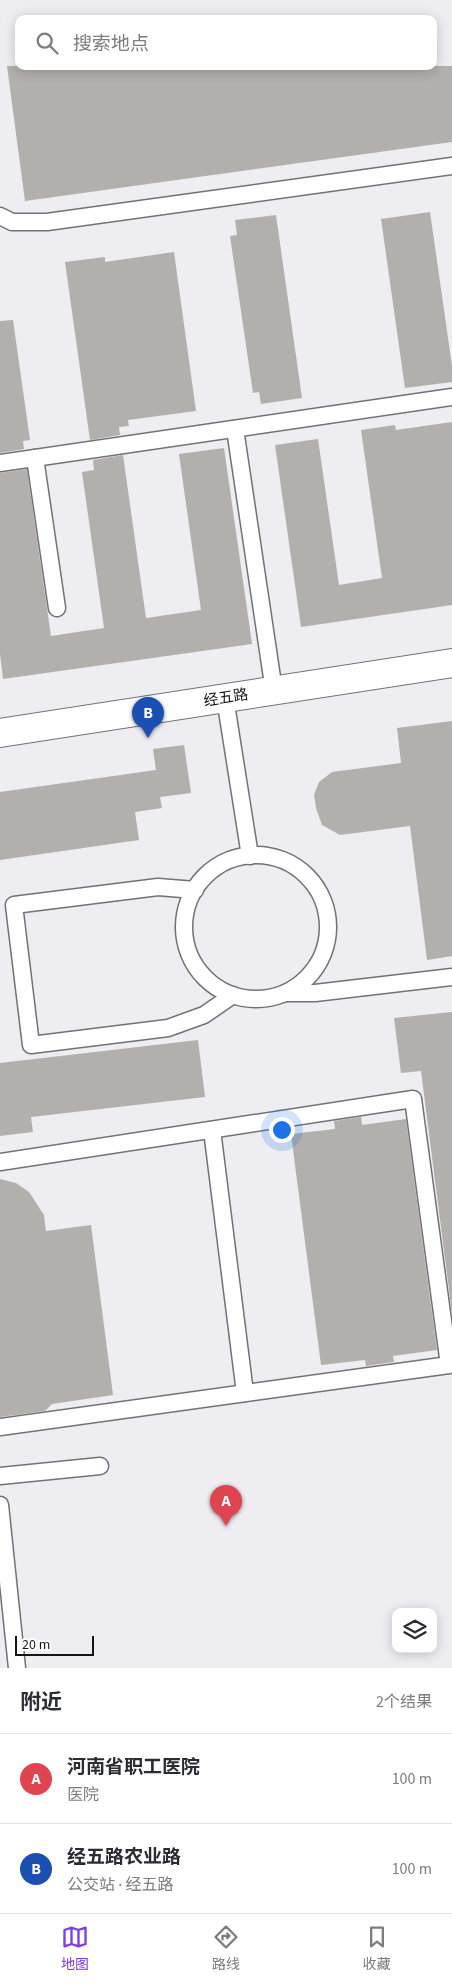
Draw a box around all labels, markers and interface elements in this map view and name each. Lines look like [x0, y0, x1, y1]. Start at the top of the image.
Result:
search box [15, 15, 437, 70]
icon: search [33, 29, 61, 57]
text: 搜索地点 [73, 31, 149, 58]
street label: 经五路 [202, 684, 250, 712]
pin: B [132, 697, 164, 738]
your location [269, 1117, 295, 1143]
pin: A [210, 1485, 242, 1526]
map controls [392, 1608, 437, 1653]
button: layers [392, 1608, 437, 1653]
scale bar [15, 1633, 94, 1656]
text: 20 m [22, 1635, 50, 1655]
text: 附近 [20, 1687, 62, 1717]
text: 2个结果 [376, 1691, 432, 1713]
text: 河南省职工医院 [67, 1754, 200, 1781]
text: A [31, 1768, 41, 1790]
text: 100 m [392, 1768, 432, 1790]
text: 医院 [67, 1784, 99, 1806]
text: 经五路农业路 [67, 1844, 181, 1871]
text: B [31, 1858, 41, 1880]
text: 100 m [392, 1858, 432, 1880]
text: 公交站 · 经五路 [67, 1874, 173, 1896]
tab: 地图 [61, 1923, 89, 1975]
tab: 路线 [212, 1923, 240, 1975]
tab: 收藏 [363, 1923, 391, 1975]

